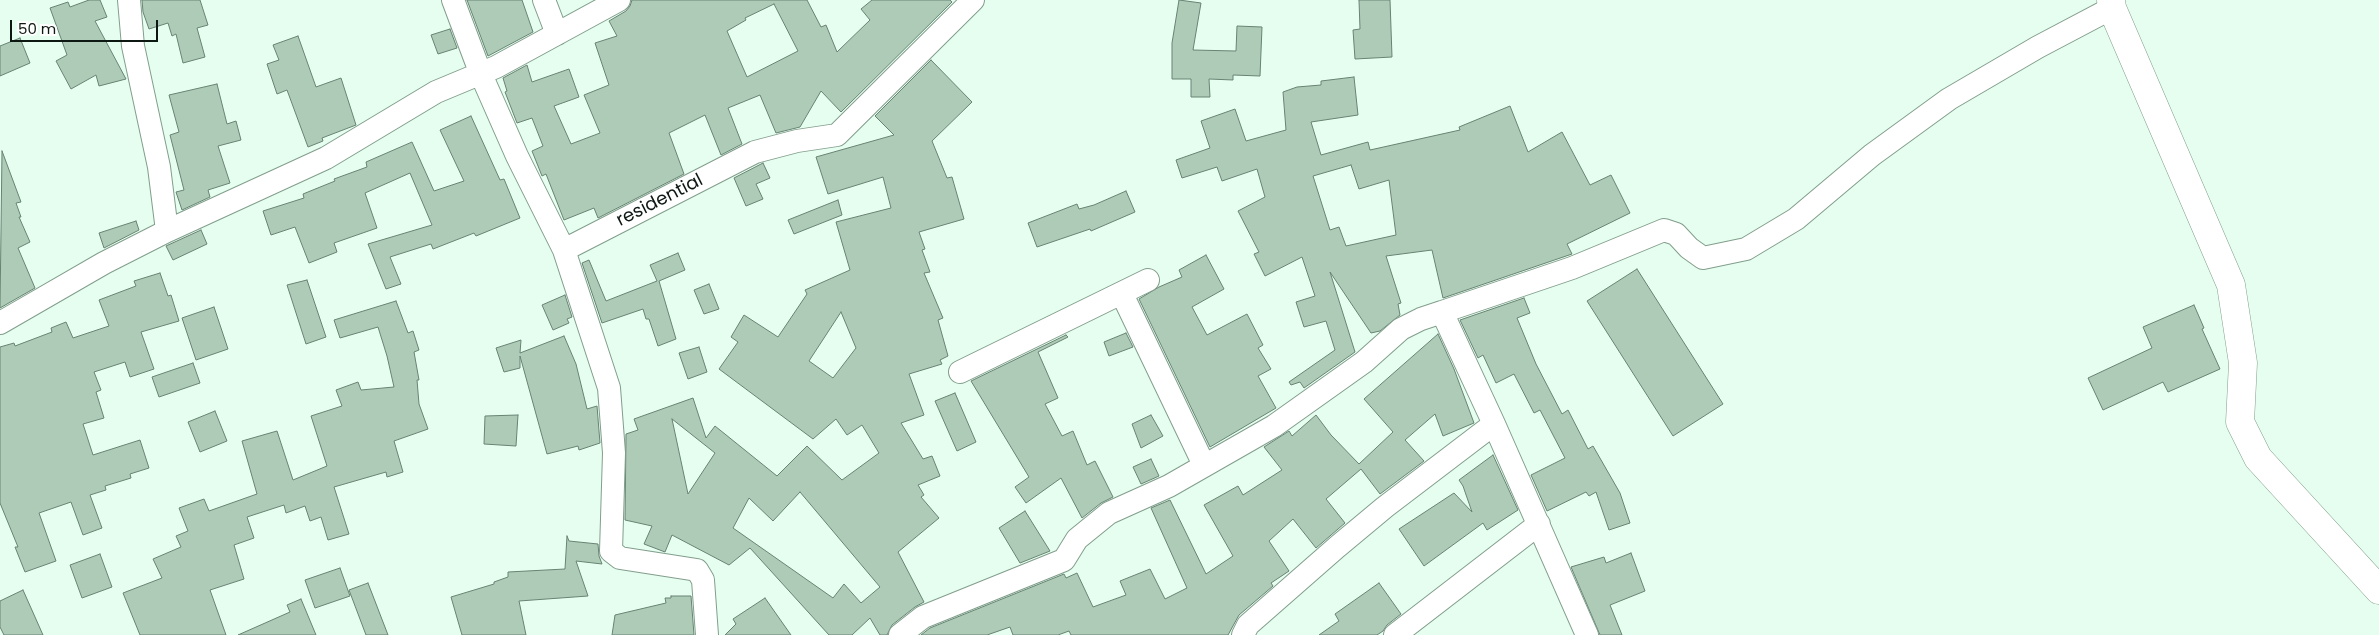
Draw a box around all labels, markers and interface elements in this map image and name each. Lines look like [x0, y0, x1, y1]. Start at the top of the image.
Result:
scale bar [12, 10, 160, 42]
text: 50 m [18, 18, 56, 39]
street label: residential [613, 170, 707, 232]

